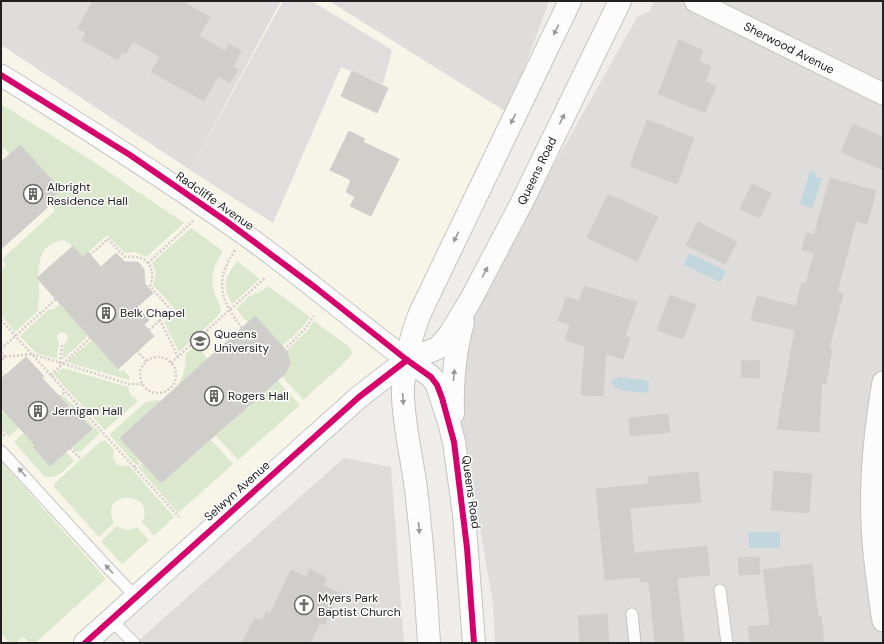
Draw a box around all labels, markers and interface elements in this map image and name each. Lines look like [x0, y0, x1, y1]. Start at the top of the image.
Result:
street label: Sherwood Avenue [741, 18, 837, 78]
one-way arrow [553, 24, 559, 36]
one-way arrow [559, 113, 565, 124]
one-way arrow [510, 114, 516, 125]
street label: Queens Road [514, 134, 560, 208]
street label: Radcliffe Avenue [173, 168, 257, 234]
place label: Albright Residence Hall [47, 179, 128, 209]
building icon: Albright Residence Hall [22, 183, 44, 205]
one-way arrow [453, 231, 459, 242]
one-way arrow [481, 266, 488, 278]
building icon: Belk Chapel [95, 302, 117, 324]
place label: Belk Chapel [120, 305, 185, 321]
place label: Queens University [214, 326, 270, 356]
school or university icon: Queens University [189, 330, 211, 352]
one-way arrow [450, 369, 457, 381]
building icon: Rogers Hall [203, 385, 225, 407]
place label: Rogers Hall [228, 388, 289, 404]
one-way arrow [400, 393, 407, 405]
building icon: Jernigan Hall [27, 400, 49, 422]
place label: Jernigan Hall [52, 403, 122, 419]
street label: Queens Road [458, 454, 484, 530]
street label: Selwyn Avenue [201, 457, 273, 525]
one-way arrow [18, 468, 27, 477]
one-way arrow [416, 522, 423, 534]
one-way arrow [104, 564, 114, 574]
place label: Myers Park Baptist Church [318, 590, 401, 620]
church icon: Myers Park Baptist Church [293, 594, 315, 616]

